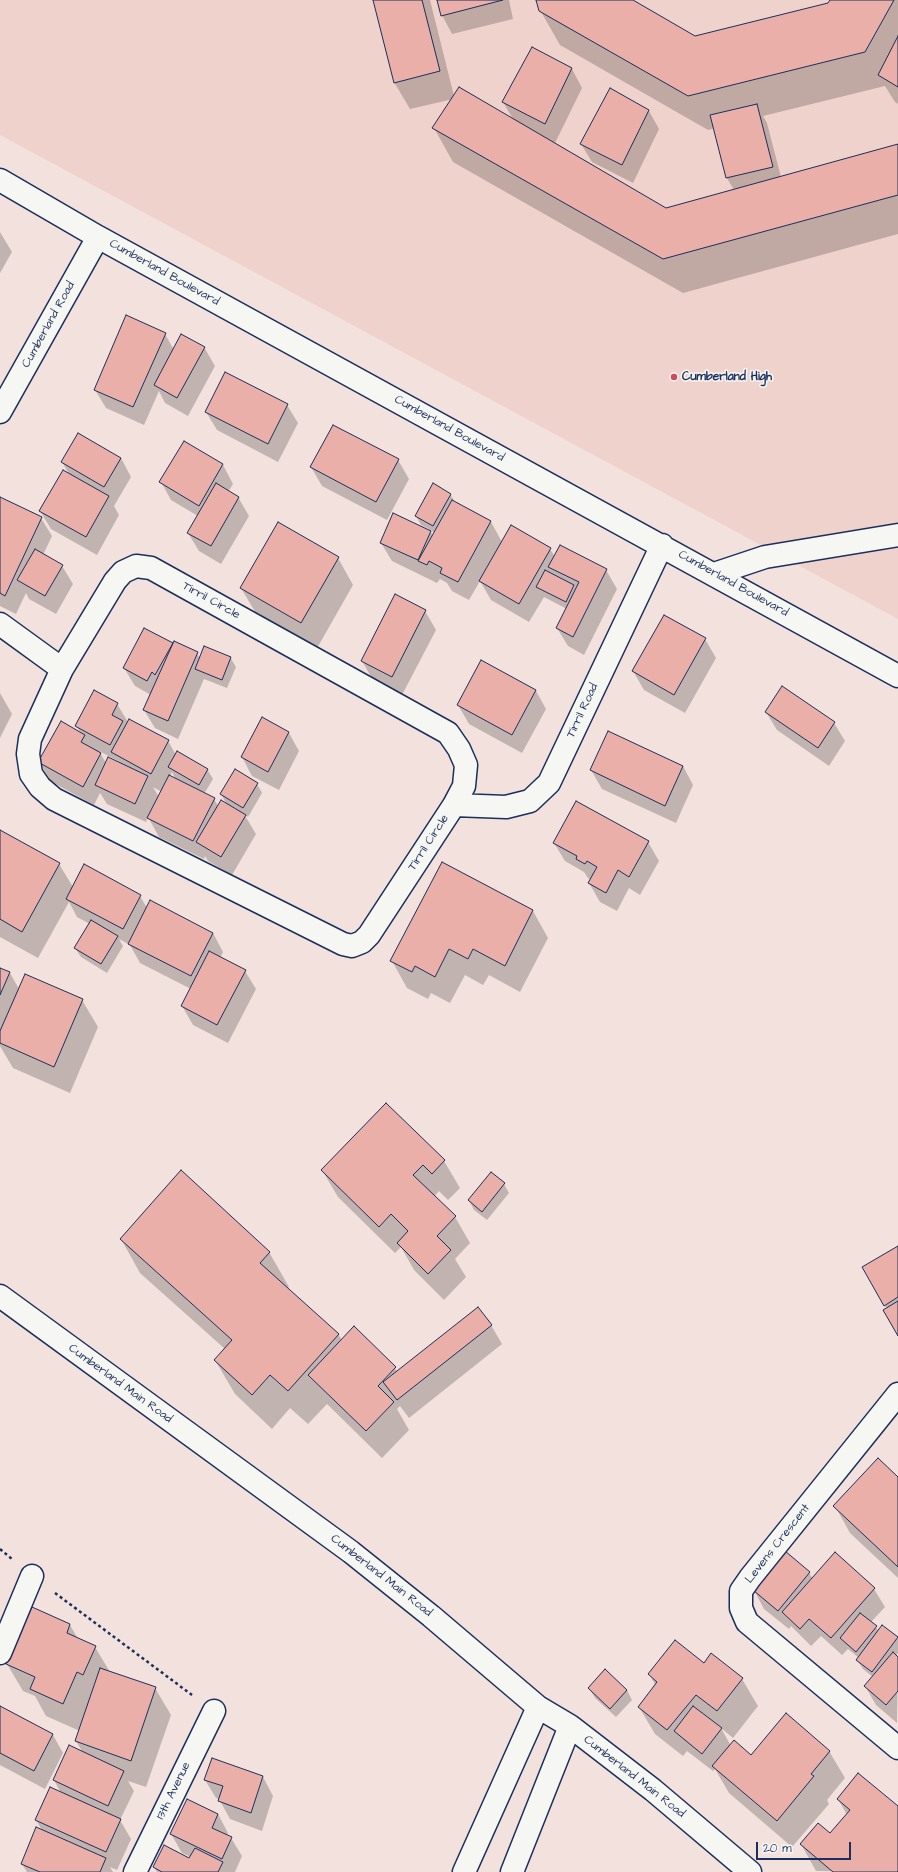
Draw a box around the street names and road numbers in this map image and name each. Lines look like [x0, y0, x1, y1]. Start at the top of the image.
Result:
street label: Cumberland Boulevard [106, 237, 222, 309]
street label: Cumberland Road [19, 279, 79, 371]
street label: Cumberland Boulevard [391, 393, 507, 465]
street label: Cumberland Boulevard [675, 548, 791, 620]
street label: Tirril Circle [180, 579, 242, 623]
street label: Tirril Road [564, 681, 602, 741]
street label: Tirril Circle [406, 812, 452, 874]
street label: Cumberland Main Road [65, 1341, 175, 1427]
street label: Levens Crescent [742, 1501, 814, 1587]
street label: Cumberland Main Road [327, 1532, 435, 1620]
street label: Cumberland Main Road [580, 1733, 688, 1821]
street label: 13th Avenue [154, 1760, 194, 1822]

